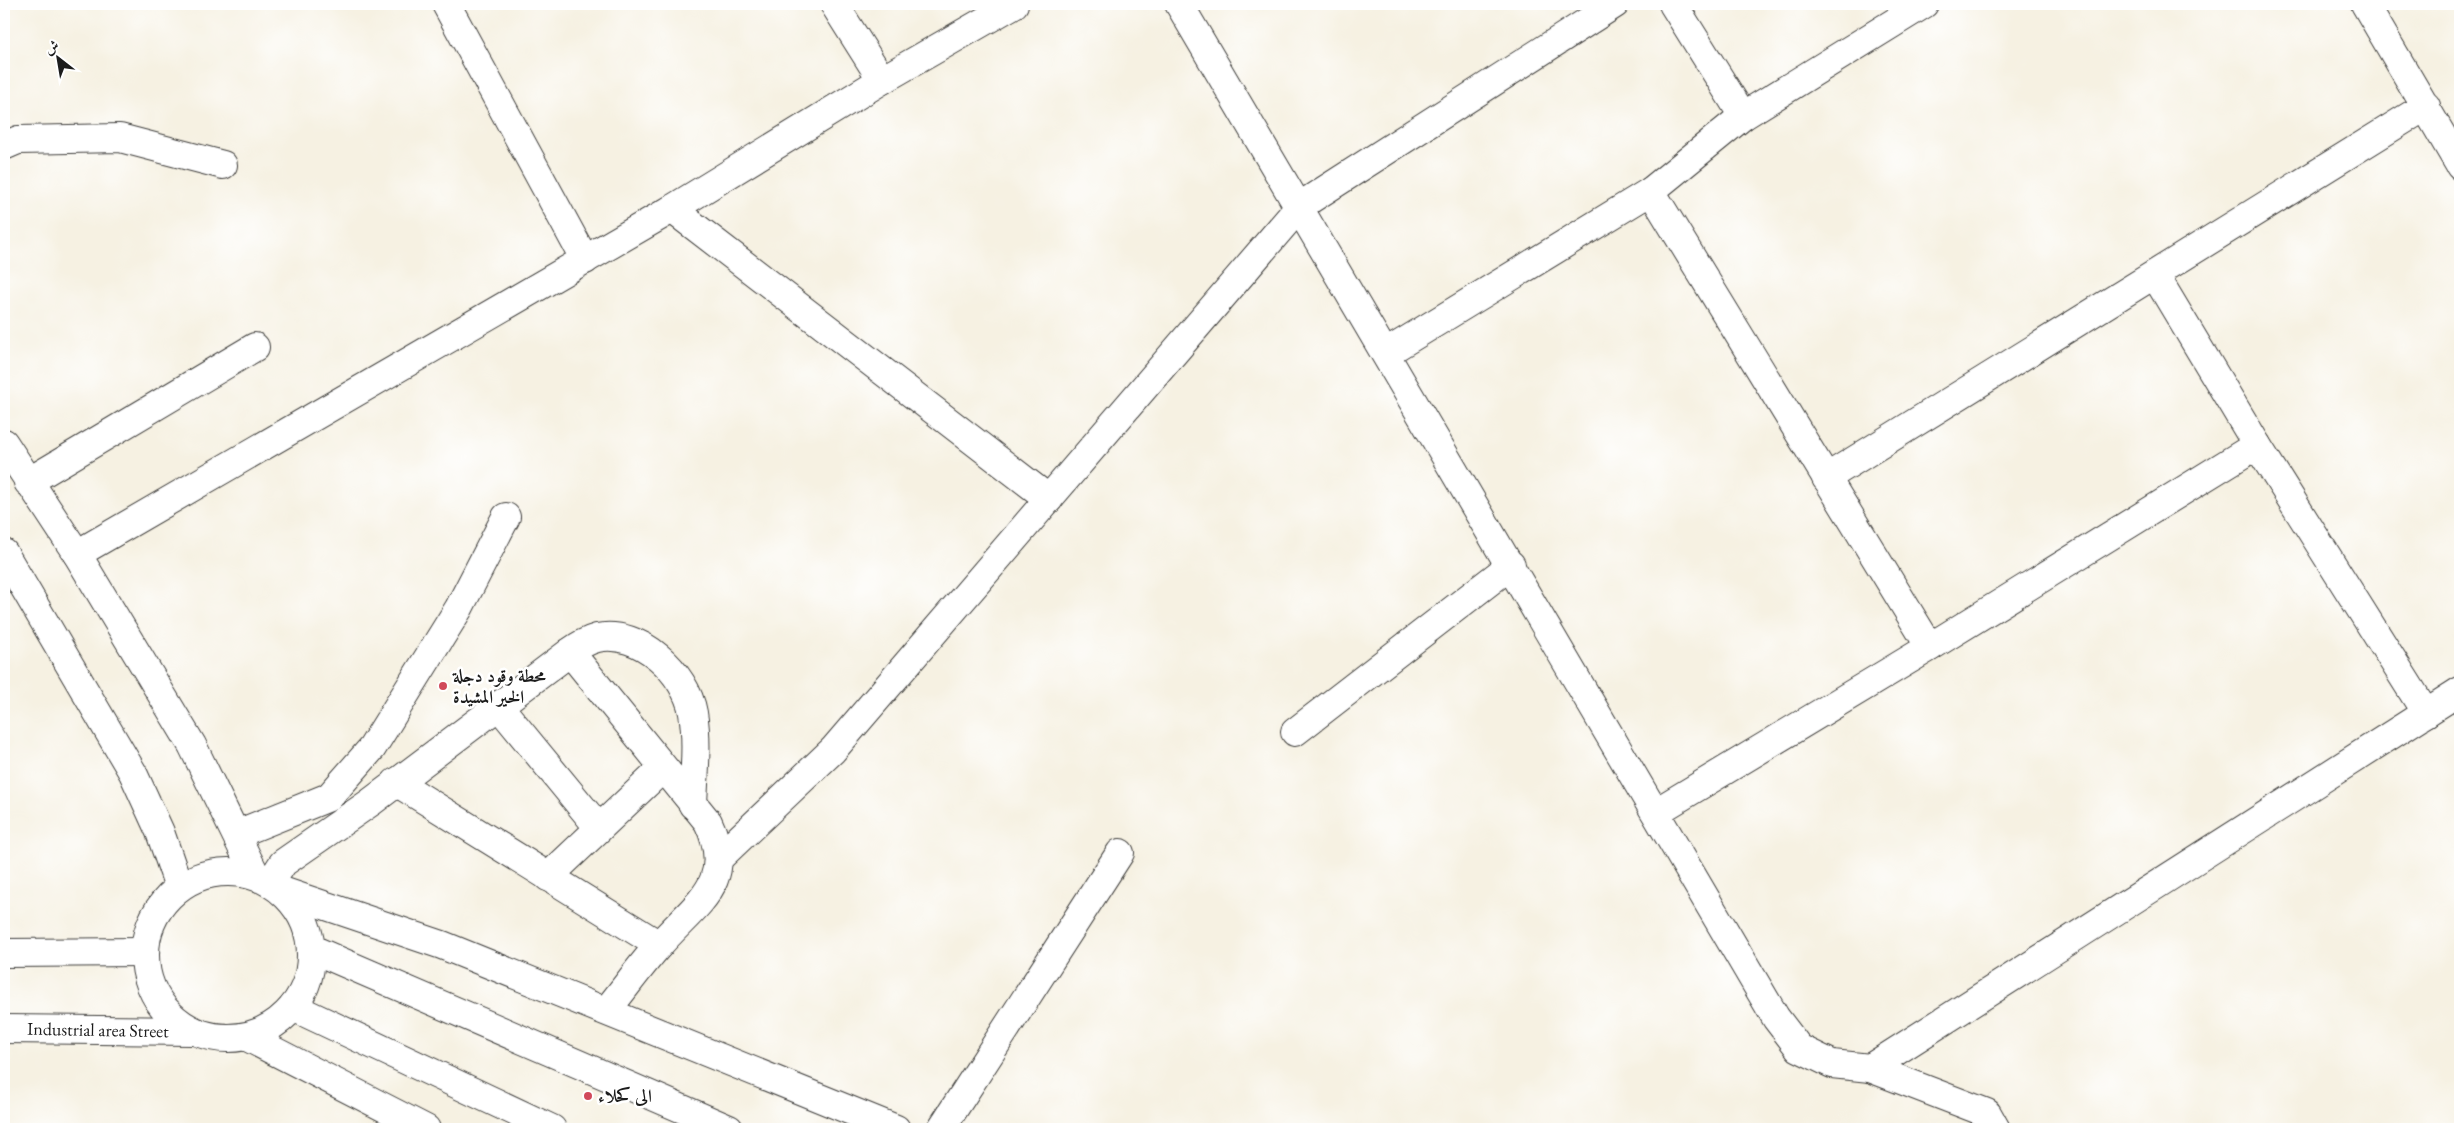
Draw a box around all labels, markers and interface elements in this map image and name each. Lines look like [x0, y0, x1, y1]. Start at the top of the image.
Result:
north arrow [32, 32, 82, 82]
text: ش [41, 36, 62, 58]
place label: محطة وقود دجلة الخير المشيدة [452, 664, 547, 708]
marker: محطة وقود دجلة الخير المشيدة [437, 680, 449, 692]
street label: Industrial area Street [27, 1017, 169, 1042]
place label: الى كحلاء [598, 1084, 652, 1107]
marker: الى كحلاء [582, 1090, 594, 1102]

